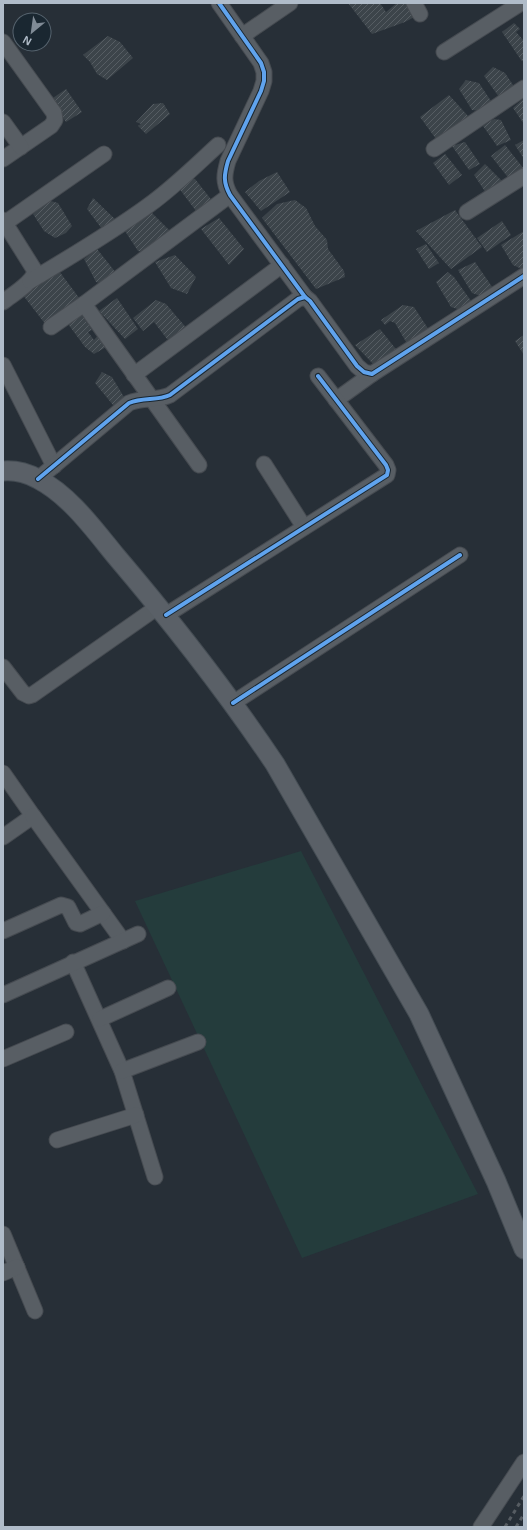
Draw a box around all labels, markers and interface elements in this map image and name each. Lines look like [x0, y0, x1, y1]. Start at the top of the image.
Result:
north arrow [12, 12, 52, 52]
text: N [21, 34, 34, 48]

